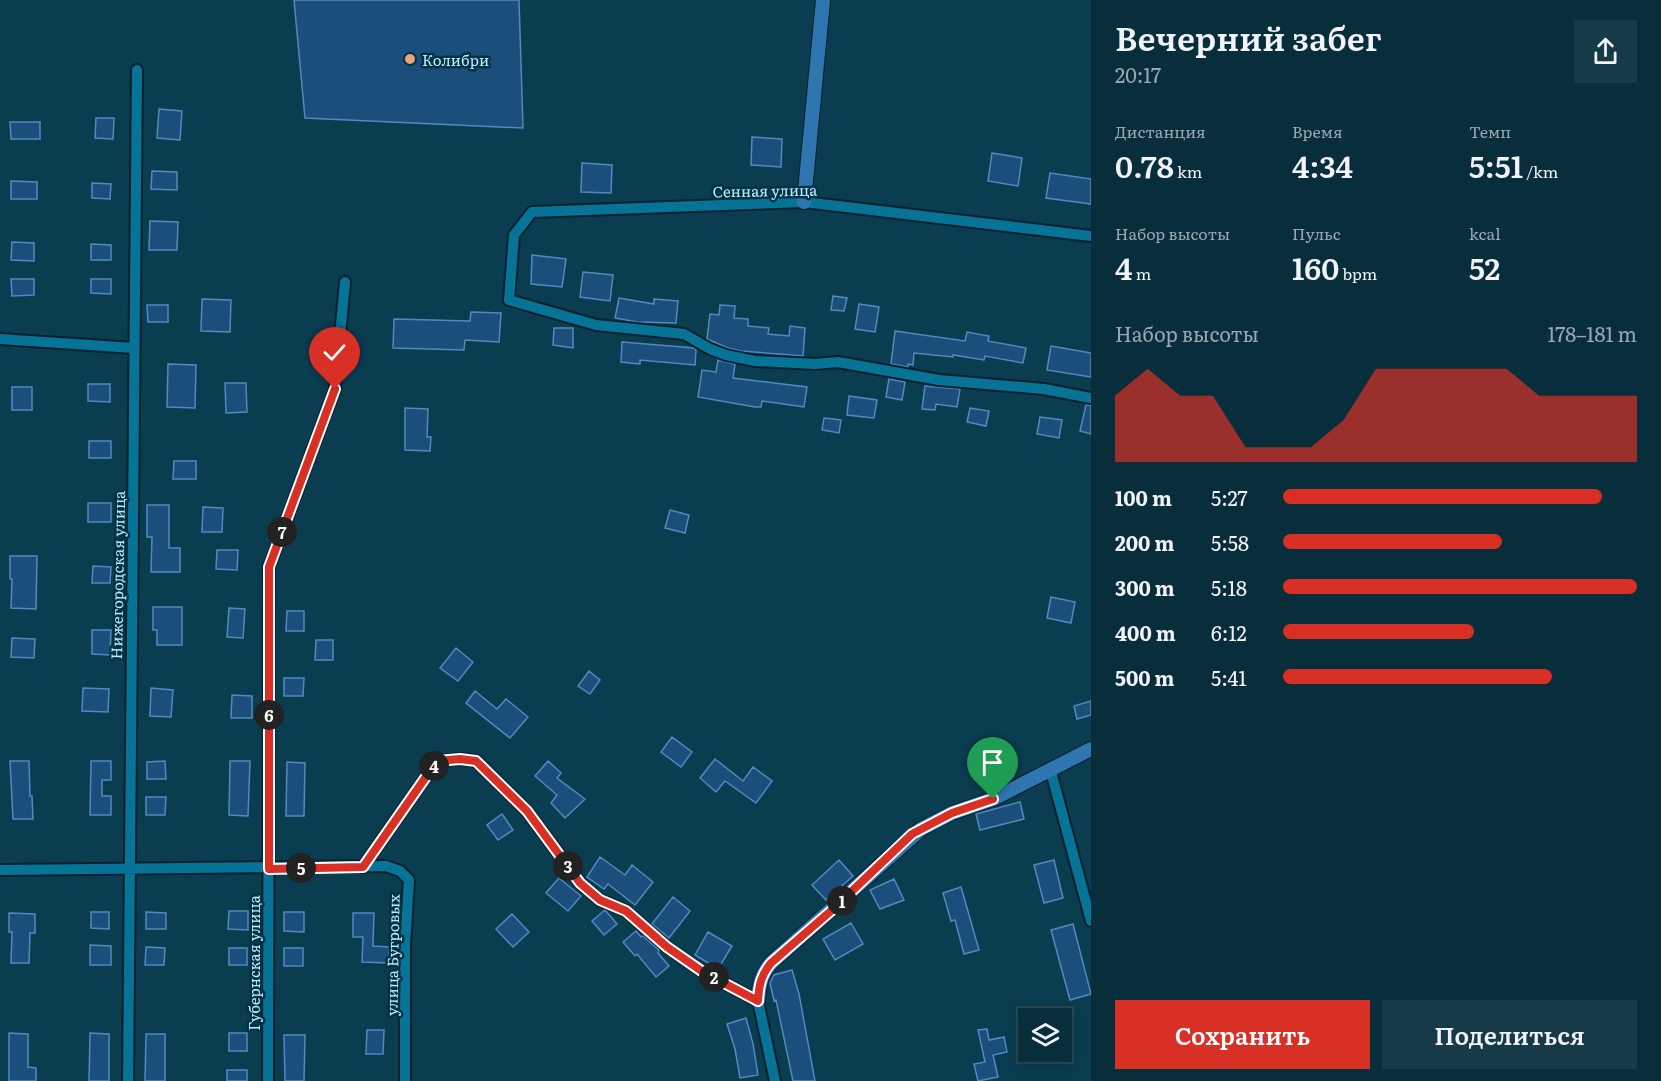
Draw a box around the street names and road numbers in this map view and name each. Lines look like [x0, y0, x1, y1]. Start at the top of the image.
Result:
street label: Сенная улица [713, 178, 818, 202]
street label: Нижегородская улица [104, 490, 130, 660]
street label: улица Бугровых [379, 893, 405, 1016]
street label: Губернская улица [242, 894, 265, 1031]

